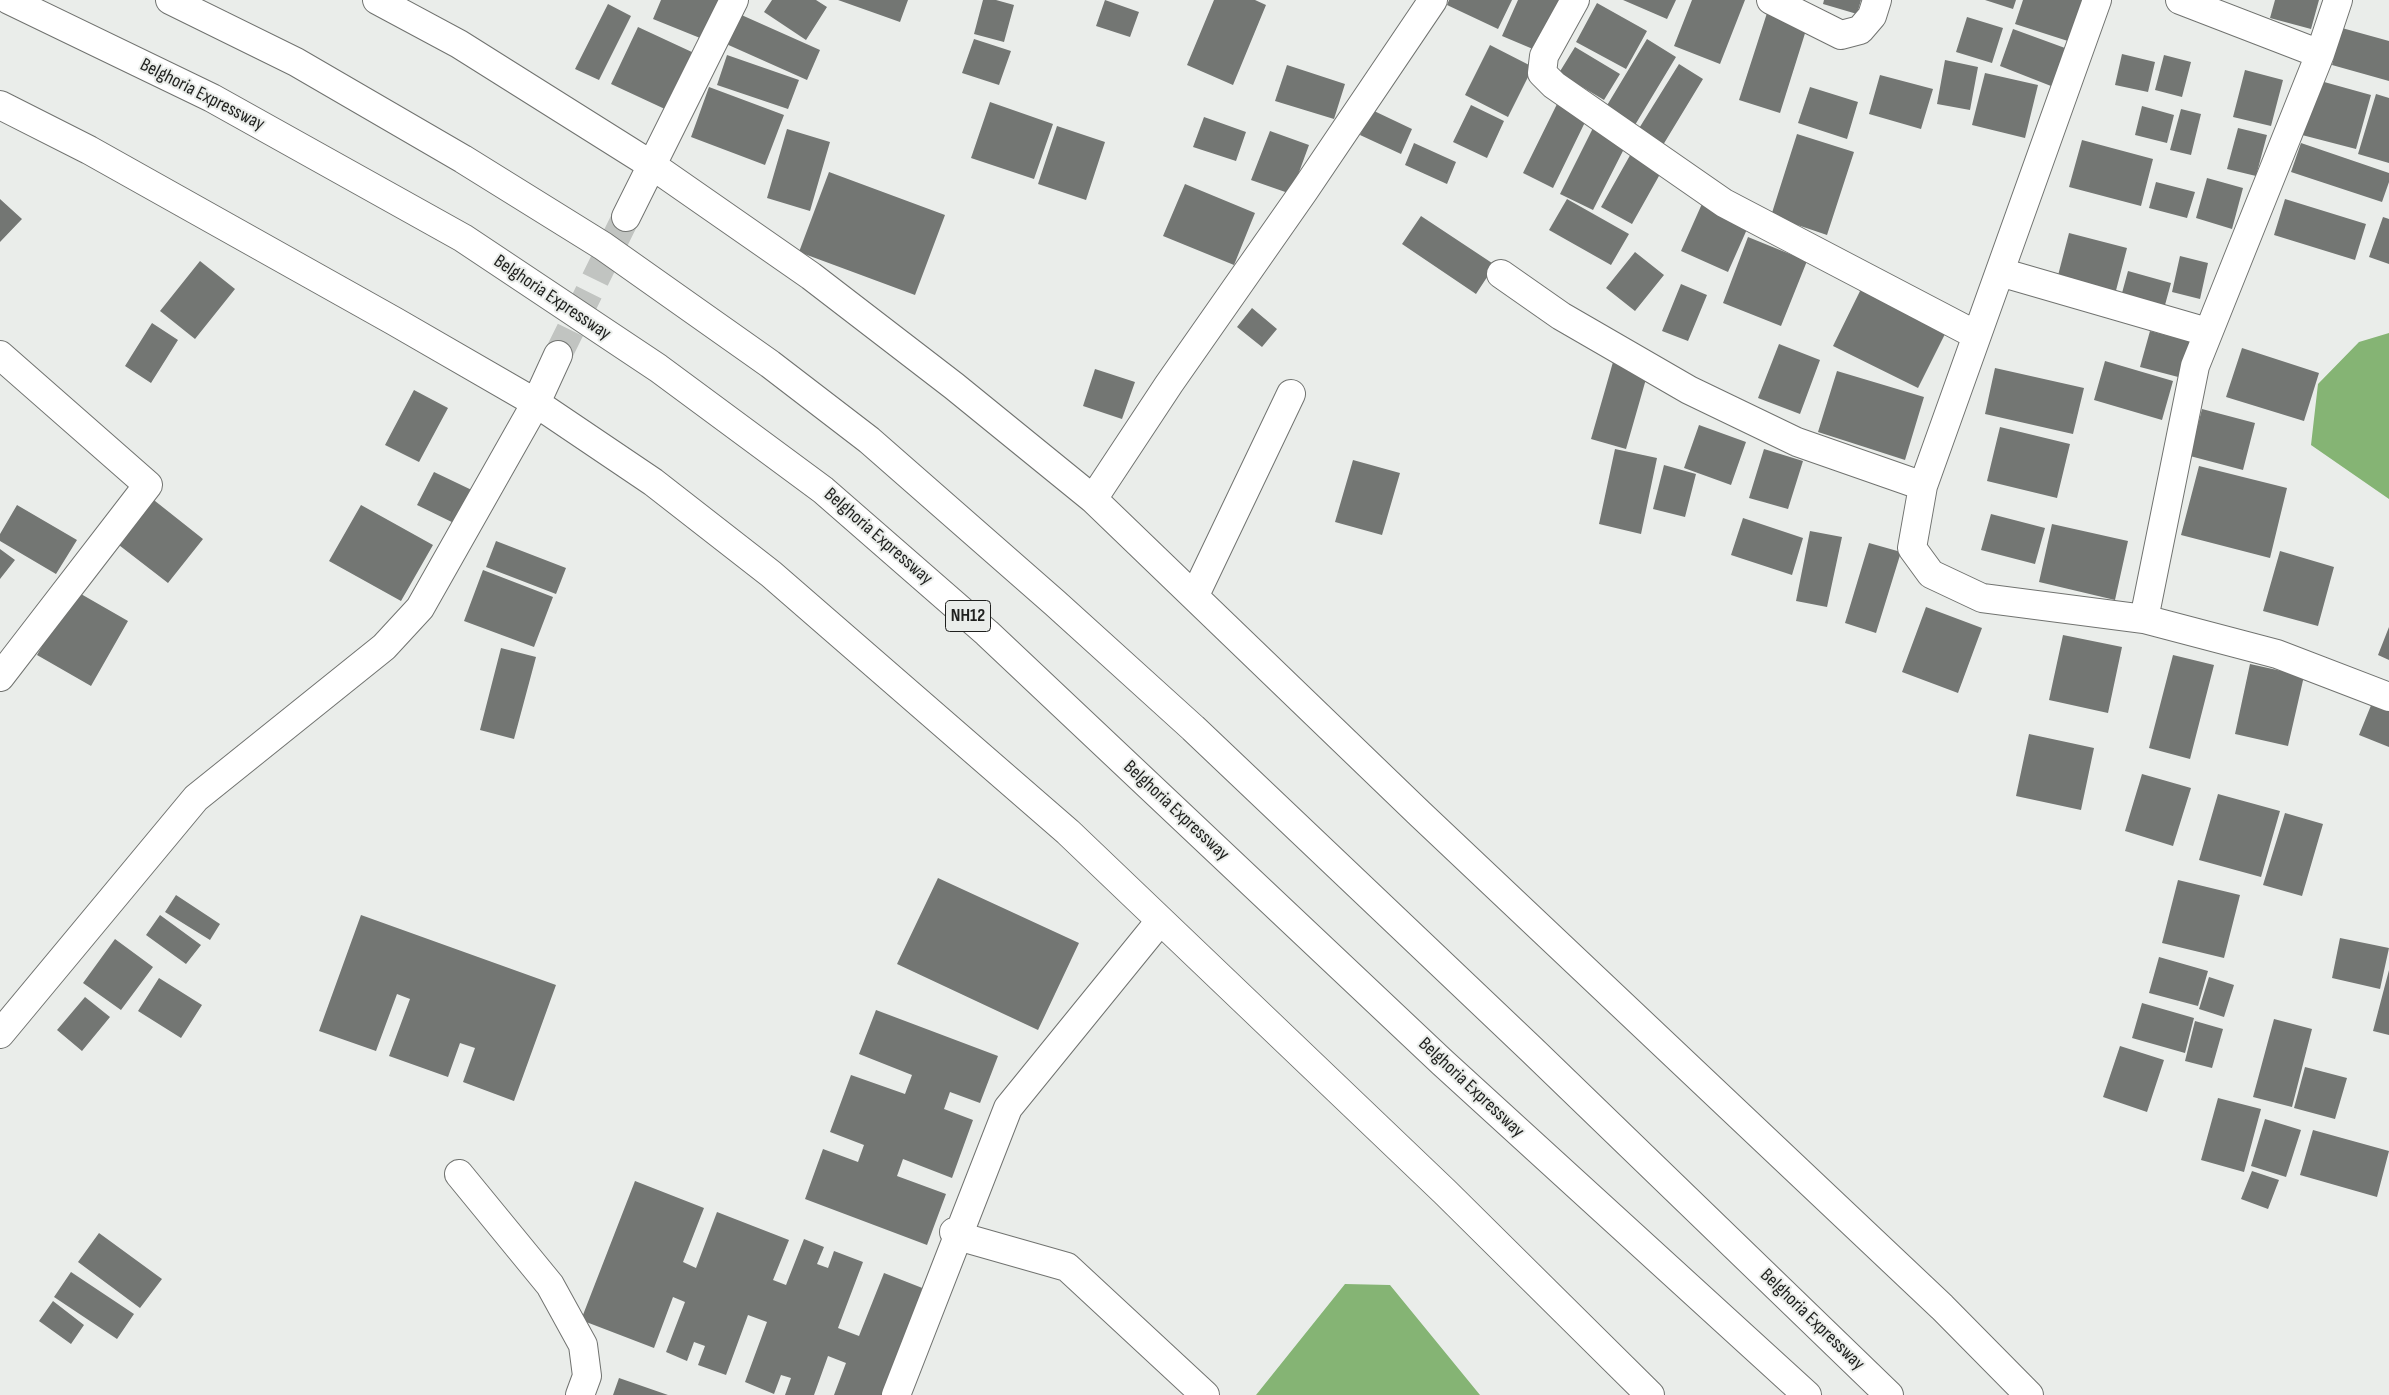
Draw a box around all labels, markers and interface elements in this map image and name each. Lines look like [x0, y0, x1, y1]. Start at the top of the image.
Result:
street label: Belghoria Expressway [136, 54, 268, 136]
street label: Belghoria Expressway [489, 250, 615, 346]
street label: Belghoria Expressway [819, 484, 937, 590]
road number: NH12 [946, 600, 990, 632]
street label: Belghoria Expressway [1118, 756, 1234, 866]
street label: Belghoria Expressway [1413, 1033, 1529, 1143]
street label: Belghoria Expressway [1755, 1264, 1869, 1376]

